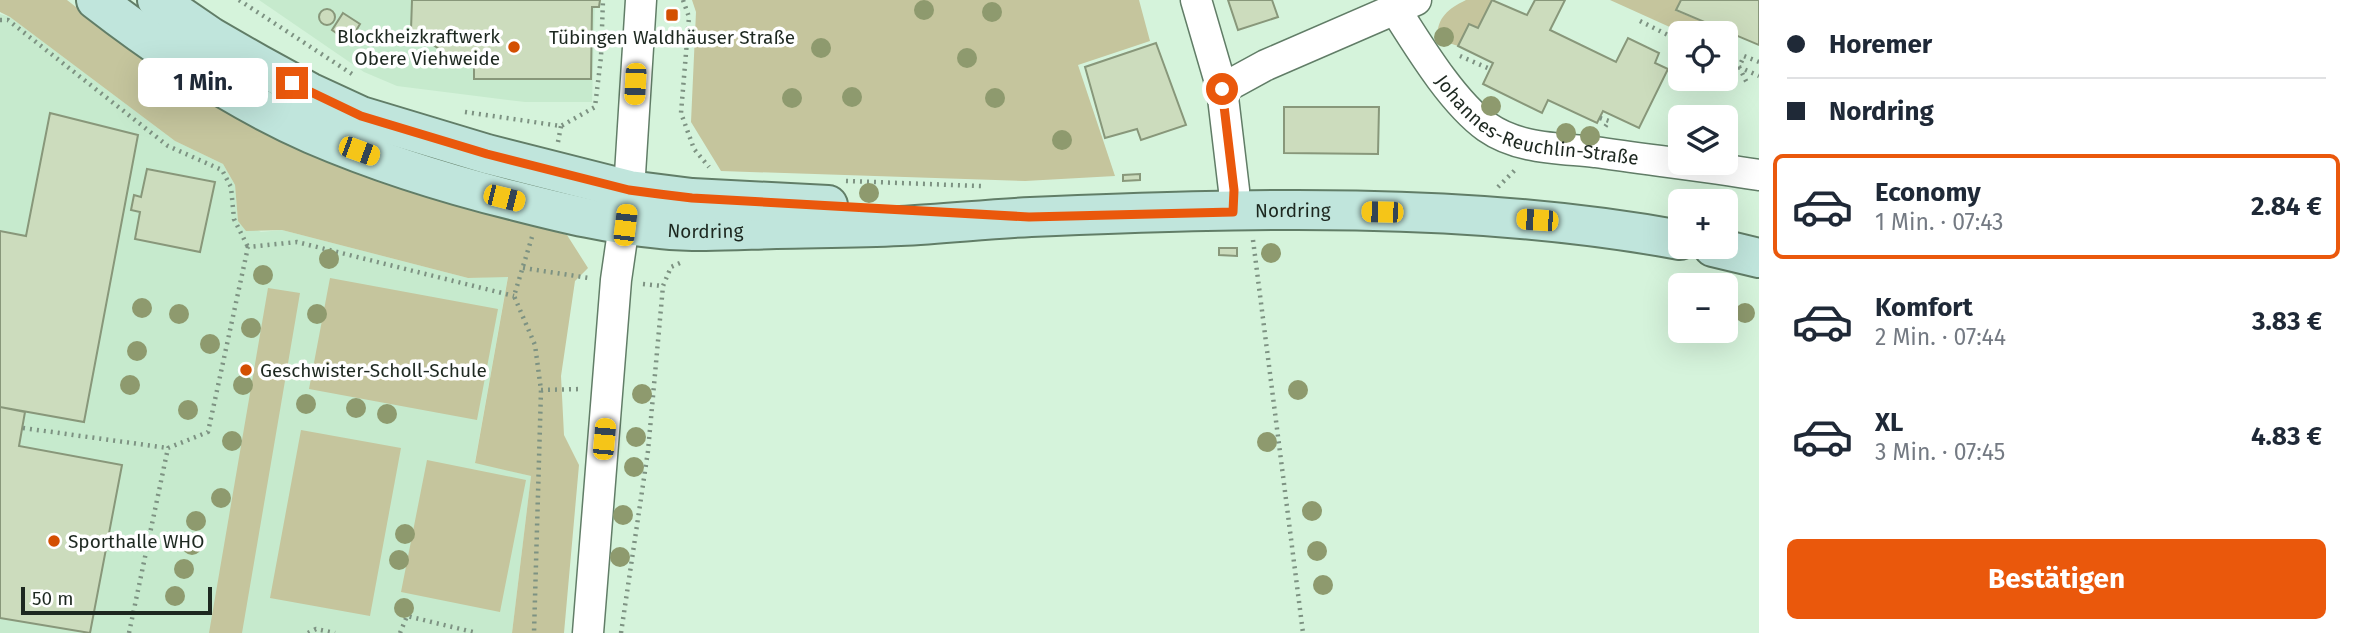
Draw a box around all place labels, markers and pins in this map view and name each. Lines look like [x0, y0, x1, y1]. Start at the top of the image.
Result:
marker: Tübingen Waldhäuser Straße [664, 7, 680, 23]
place label: Blockheizkraftwerk Obere Viehweide [337, 25, 500, 70]
place label: Tübingen Waldhäuser Straße [549, 26, 795, 49]
marker: Blockheizkraftwerk Obere Viehweide [506, 39, 522, 55]
place label: Geschwister-Scholl-Schule [260, 359, 487, 382]
marker: Geschwister-Scholl-Schule [238, 362, 254, 378]
place label: Sporthalle WHO [68, 530, 204, 553]
marker: Sporthalle WHO [46, 533, 62, 549]

